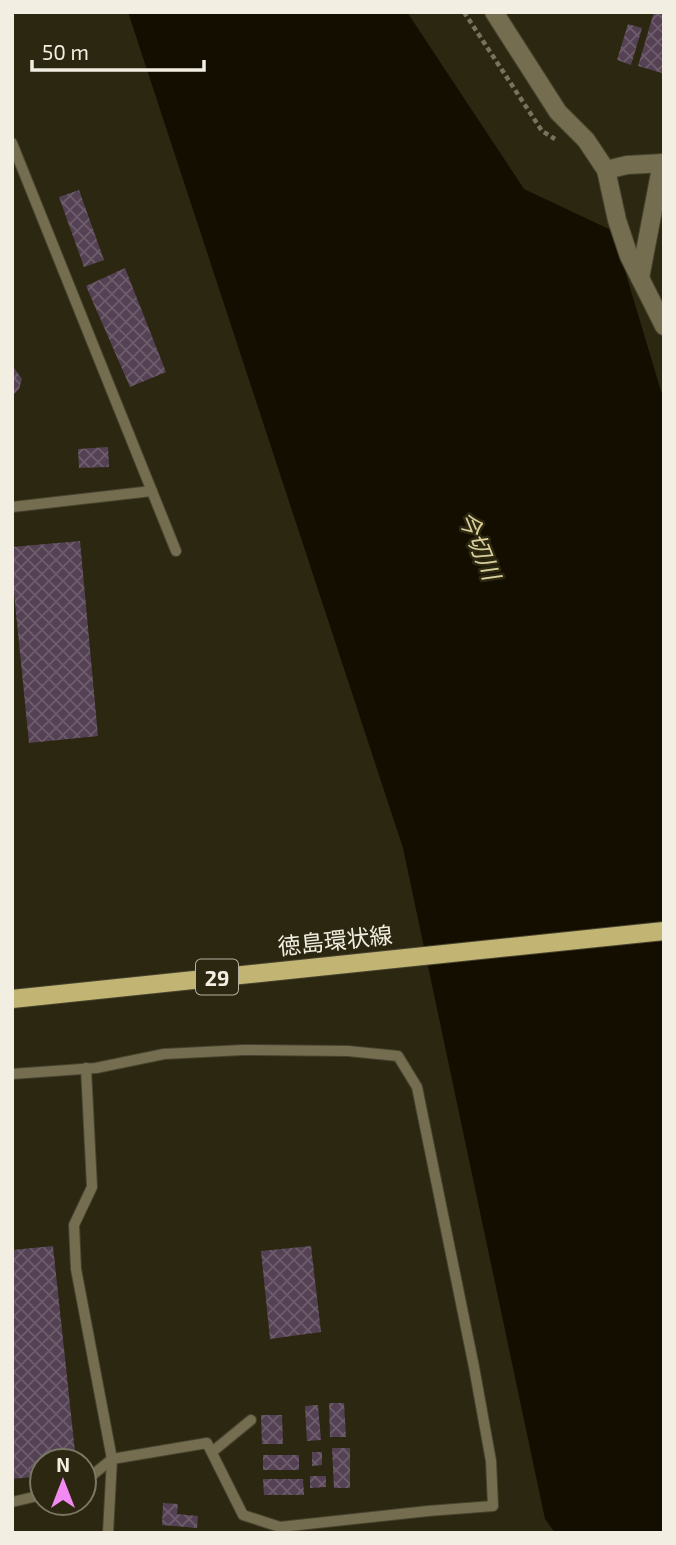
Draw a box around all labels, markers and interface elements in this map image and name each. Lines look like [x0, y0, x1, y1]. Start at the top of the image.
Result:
scale bar [32, 28, 203, 72]
text: 50 m [42, 39, 89, 64]
water label: 今切川 [453, 506, 508, 587]
street label: 徳島環状線 [276, 920, 394, 960]
road number: 29 [196, 960, 238, 995]
north arrow [28, 1447, 98, 1517]
text: N [56, 1453, 70, 1476]

